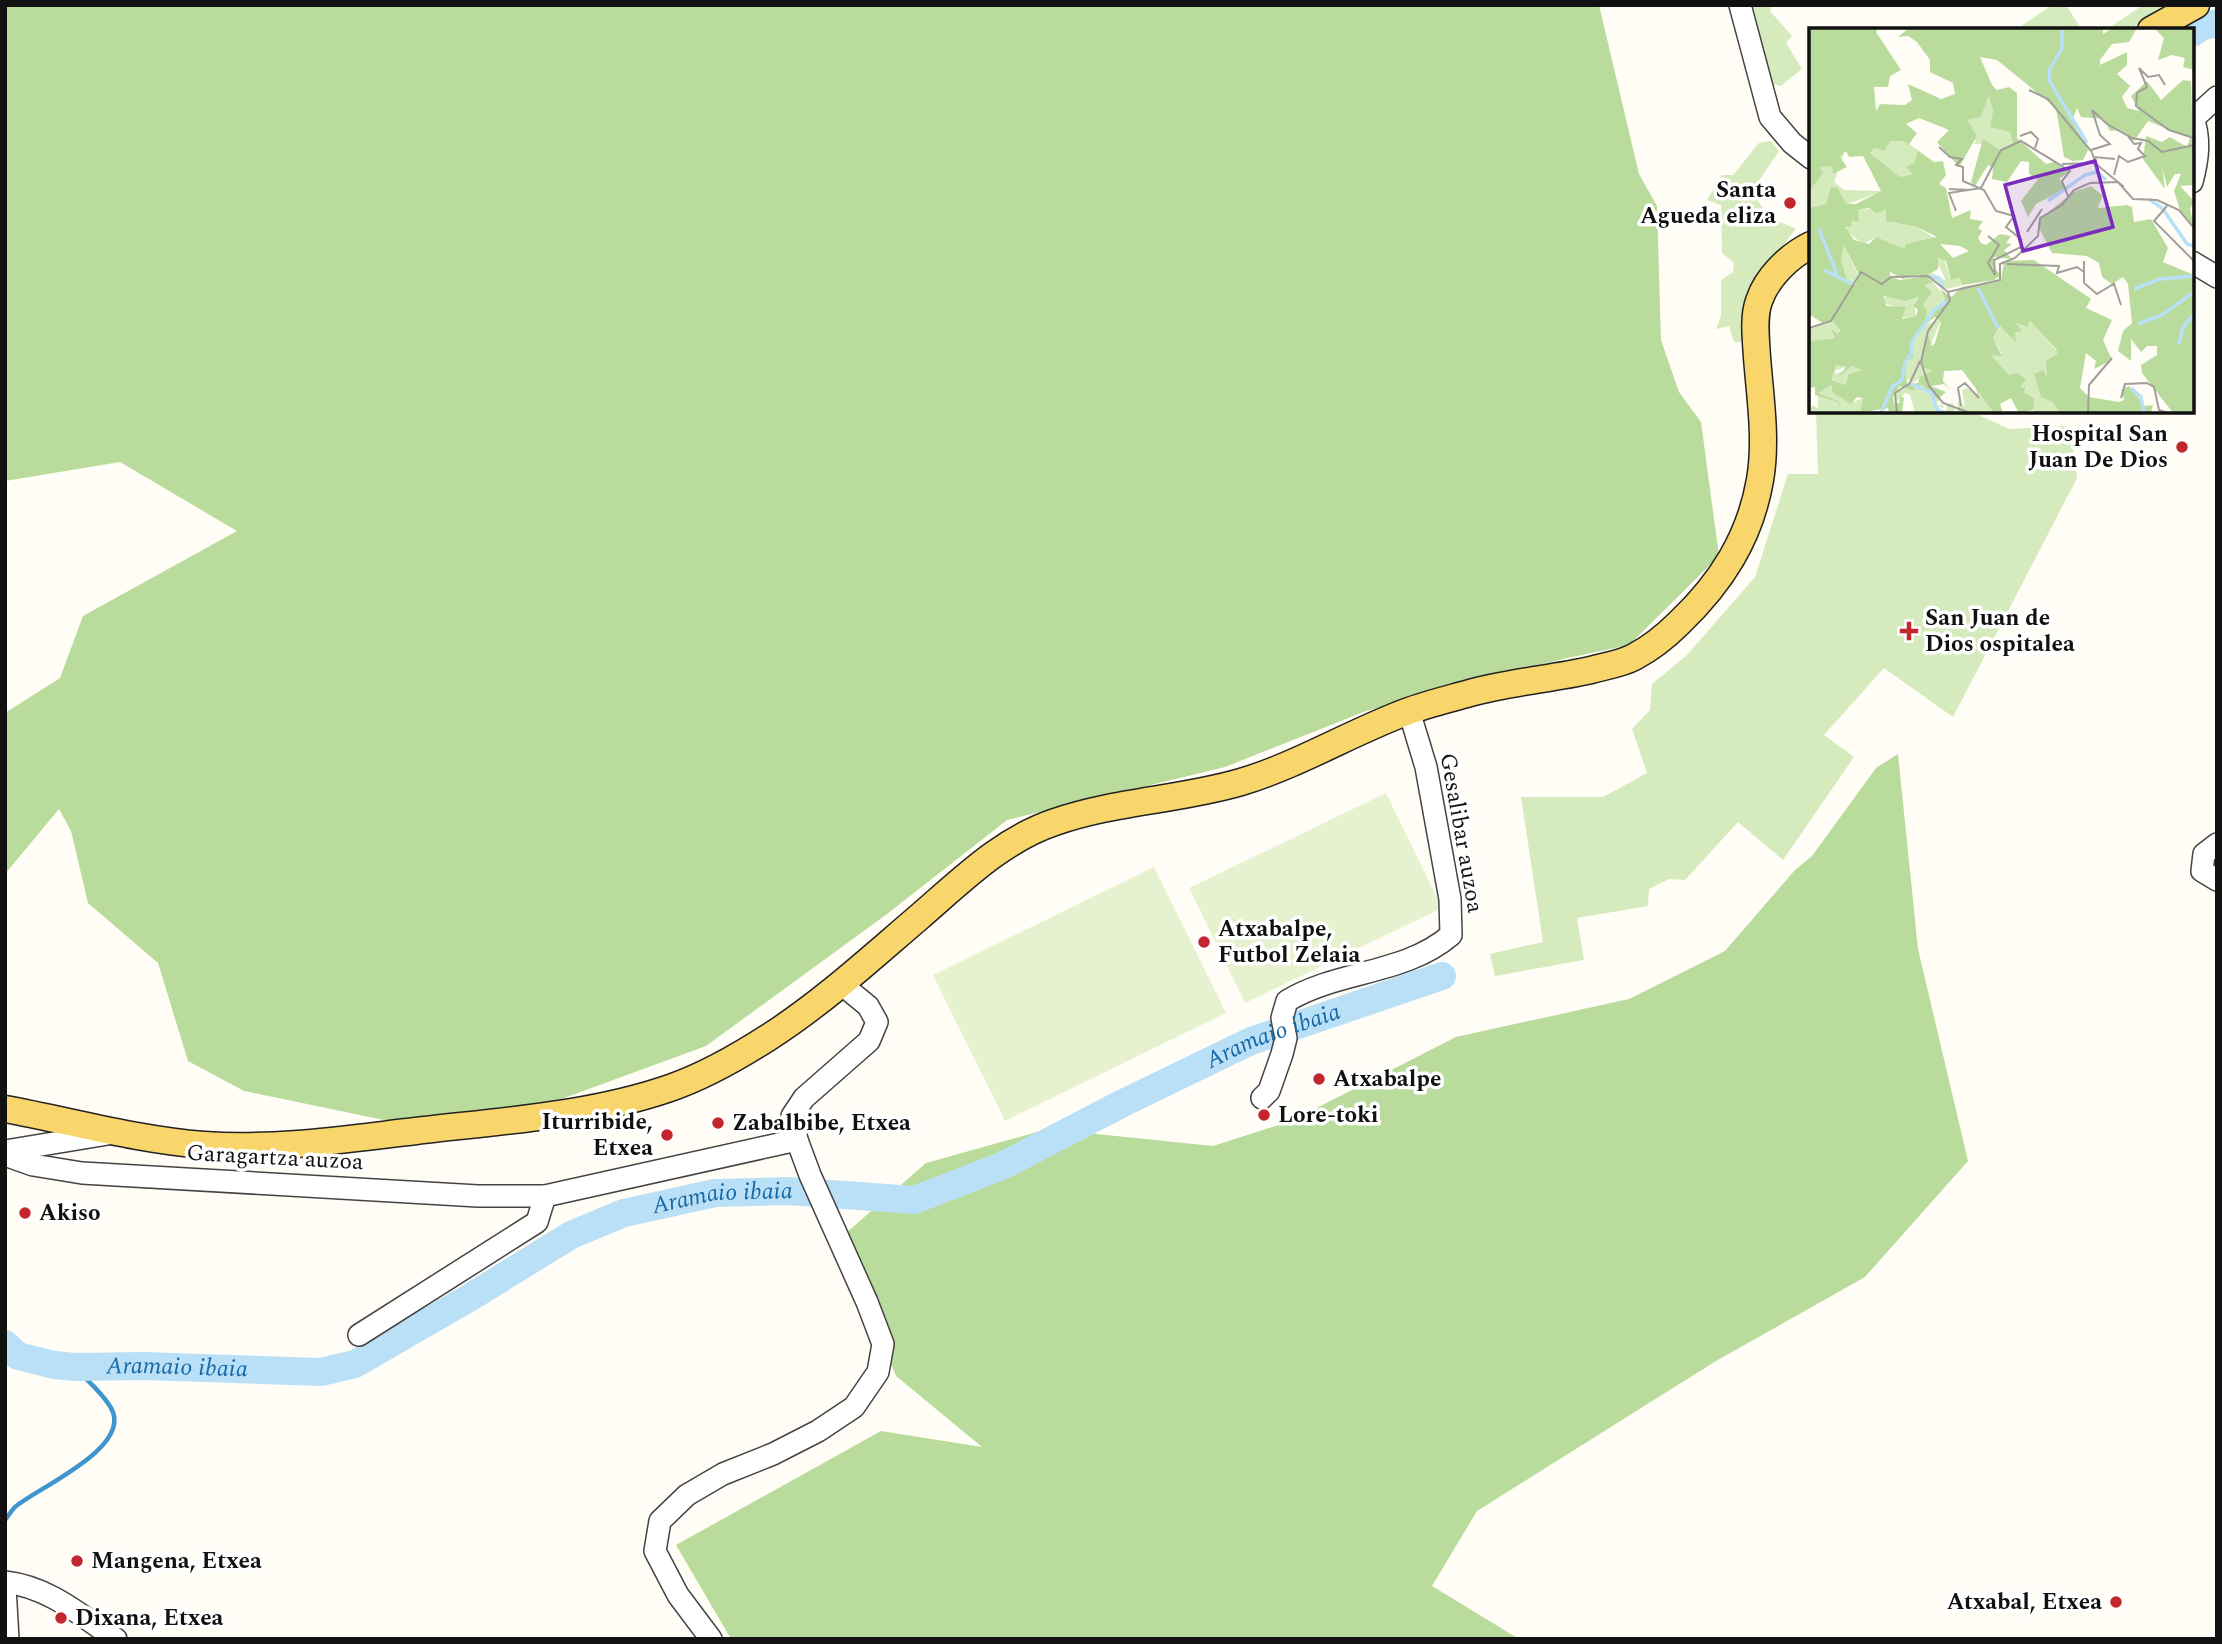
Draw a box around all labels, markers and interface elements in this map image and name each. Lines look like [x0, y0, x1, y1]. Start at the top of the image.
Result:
inset map [1809, 28, 2194, 413]
place label: Santa Agueda eliza [1640, 173, 1776, 234]
marker: Santa Agueda eliza [1782, 195, 1798, 211]
place label: Hospital San Juan De Dios [2028, 417, 2168, 478]
marker: Hospital San Juan De Dios [2174, 439, 2190, 455]
place label: San Juan de Dios ospitalea [1925, 601, 2075, 662]
marker: San Juan de Dios ospitalea [1899, 621, 1919, 641]
street label: Gesalibar auzoa [1430, 750, 1492, 916]
place label: Atxabalpe, Futbol Zelaia [1218, 912, 1361, 973]
marker: Atxabalpe, Futbol Zelaia [1196, 934, 1212, 950]
water label: Aramaio ibaia [1199, 994, 1345, 1079]
place label: Atxabalpe [1333, 1062, 1441, 1097]
marker: Atxabalpe [1311, 1071, 1327, 1087]
place label: Lore-toki [1278, 1098, 1378, 1133]
place label: Iturribide, Etxea [542, 1105, 653, 1166]
place label: Zabalbibe, Etxea [732, 1106, 911, 1141]
marker: Lore-toki [1256, 1107, 1272, 1123]
marker: Zabalbibe, Etxea [710, 1115, 726, 1131]
marker: Iturribide, Etxea [659, 1127, 675, 1143]
street label: Garagartza auzoa [186, 1136, 364, 1180]
water label: Aramaio ibaia [648, 1173, 793, 1225]
place label: Akiso [39, 1196, 101, 1231]
marker: Akiso [17, 1205, 33, 1221]
water label: Aramaio ibaia [105, 1348, 249, 1388]
place label: Mangena, Etxea [91, 1544, 262, 1579]
marker: Mangena, Etxea [69, 1553, 85, 1569]
place label: Atxabal, Etxea [1947, 1585, 2102, 1620]
marker: Atxabal, Etxea [2108, 1594, 2124, 1610]
place label: Dixana, Etxea [75, 1601, 224, 1636]
marker: Dixana, Etxea [53, 1610, 69, 1626]

